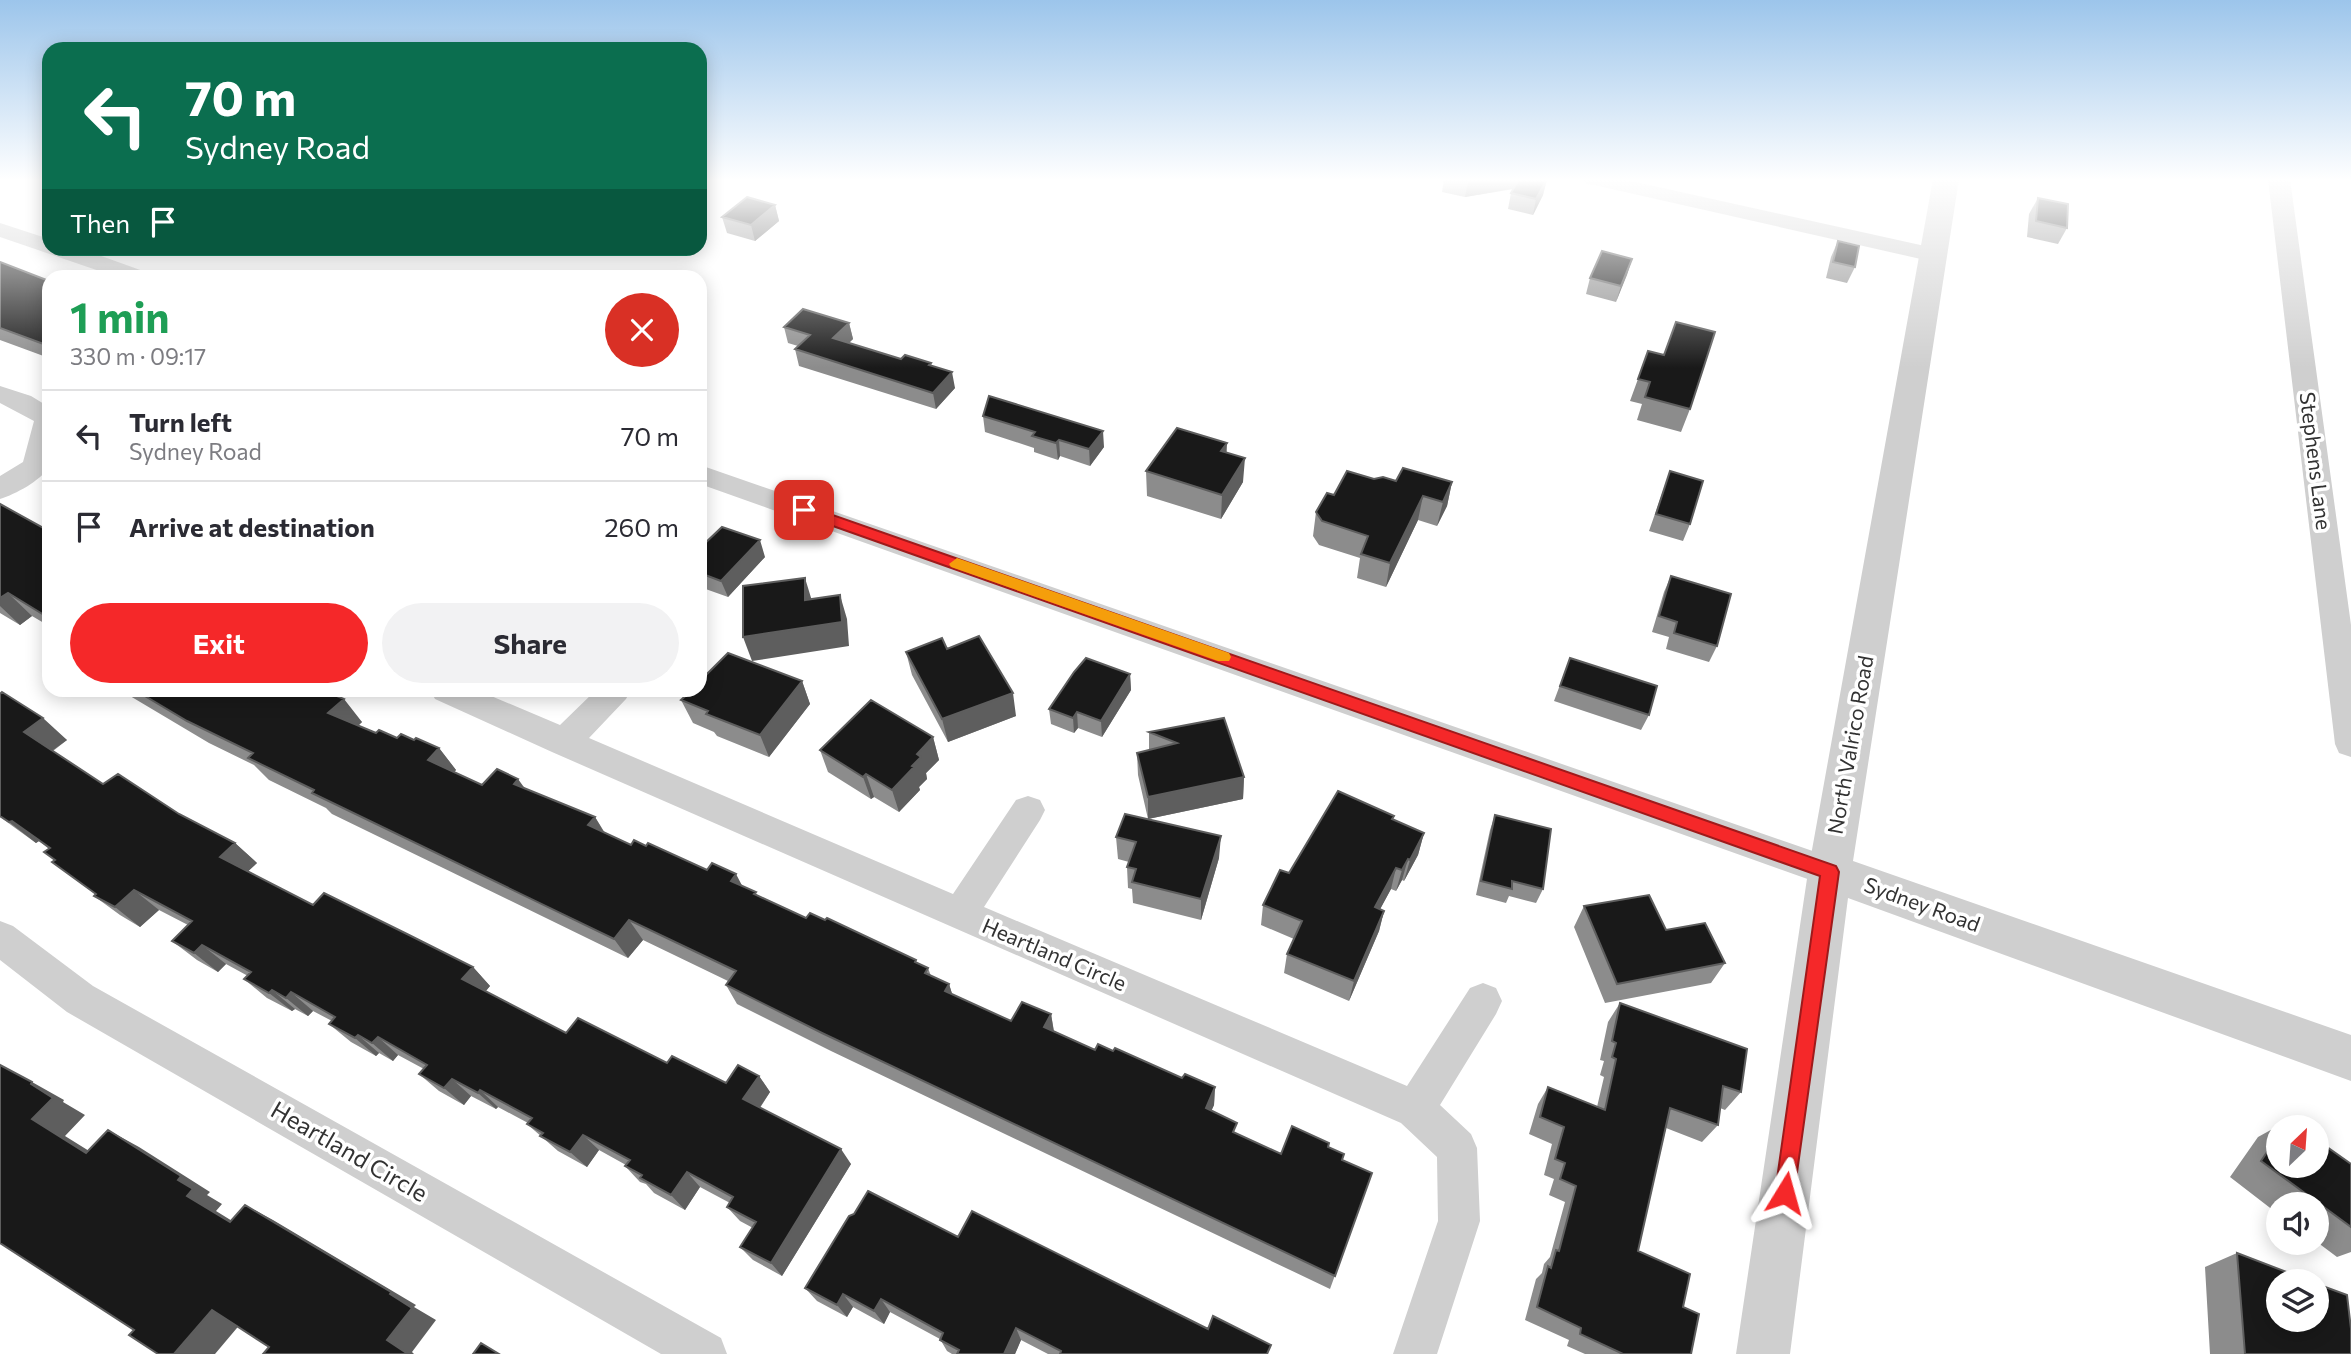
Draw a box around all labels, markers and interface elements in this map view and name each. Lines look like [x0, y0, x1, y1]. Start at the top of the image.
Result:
text: 70 m [185, 66, 296, 126]
icon: left [70, 70, 161, 161]
text: Sydney Road [185, 126, 370, 166]
icon: arrive [144, 203, 182, 241]
text: Then [70, 207, 130, 238]
text: 1 min [70, 290, 170, 342]
button: close [605, 293, 679, 367]
text: 330 m · 09:17 [70, 342, 206, 370]
street label: Stephens Lane [2296, 390, 2337, 531]
text: Turn left [129, 406, 232, 437]
icon: left [70, 417, 108, 455]
text: 70 m [621, 420, 679, 451]
text: Sydney Road [129, 437, 262, 465]
pin [774, 480, 834, 540]
icon: arrive [785, 491, 823, 529]
icon: arrive [70, 508, 108, 546]
text: Arrive at destination [129, 511, 375, 542]
text: 260 m [604, 511, 679, 542]
button: Exit [70, 603, 368, 683]
button: Share [382, 603, 679, 683]
street label: North Valrico Road [1822, 654, 1878, 836]
street label: Sydney Road [1861, 871, 1984, 936]
street label: Heartland Circle [979, 912, 1130, 995]
street label: Heartland Circle [266, 1094, 433, 1207]
north arrow [2266, 1115, 2329, 1178]
map controls [2266, 1115, 2329, 1332]
position arrow [1748, 1156, 1822, 1230]
button: sound [2266, 1192, 2329, 1255]
button: layers [2266, 1269, 2329, 1332]

